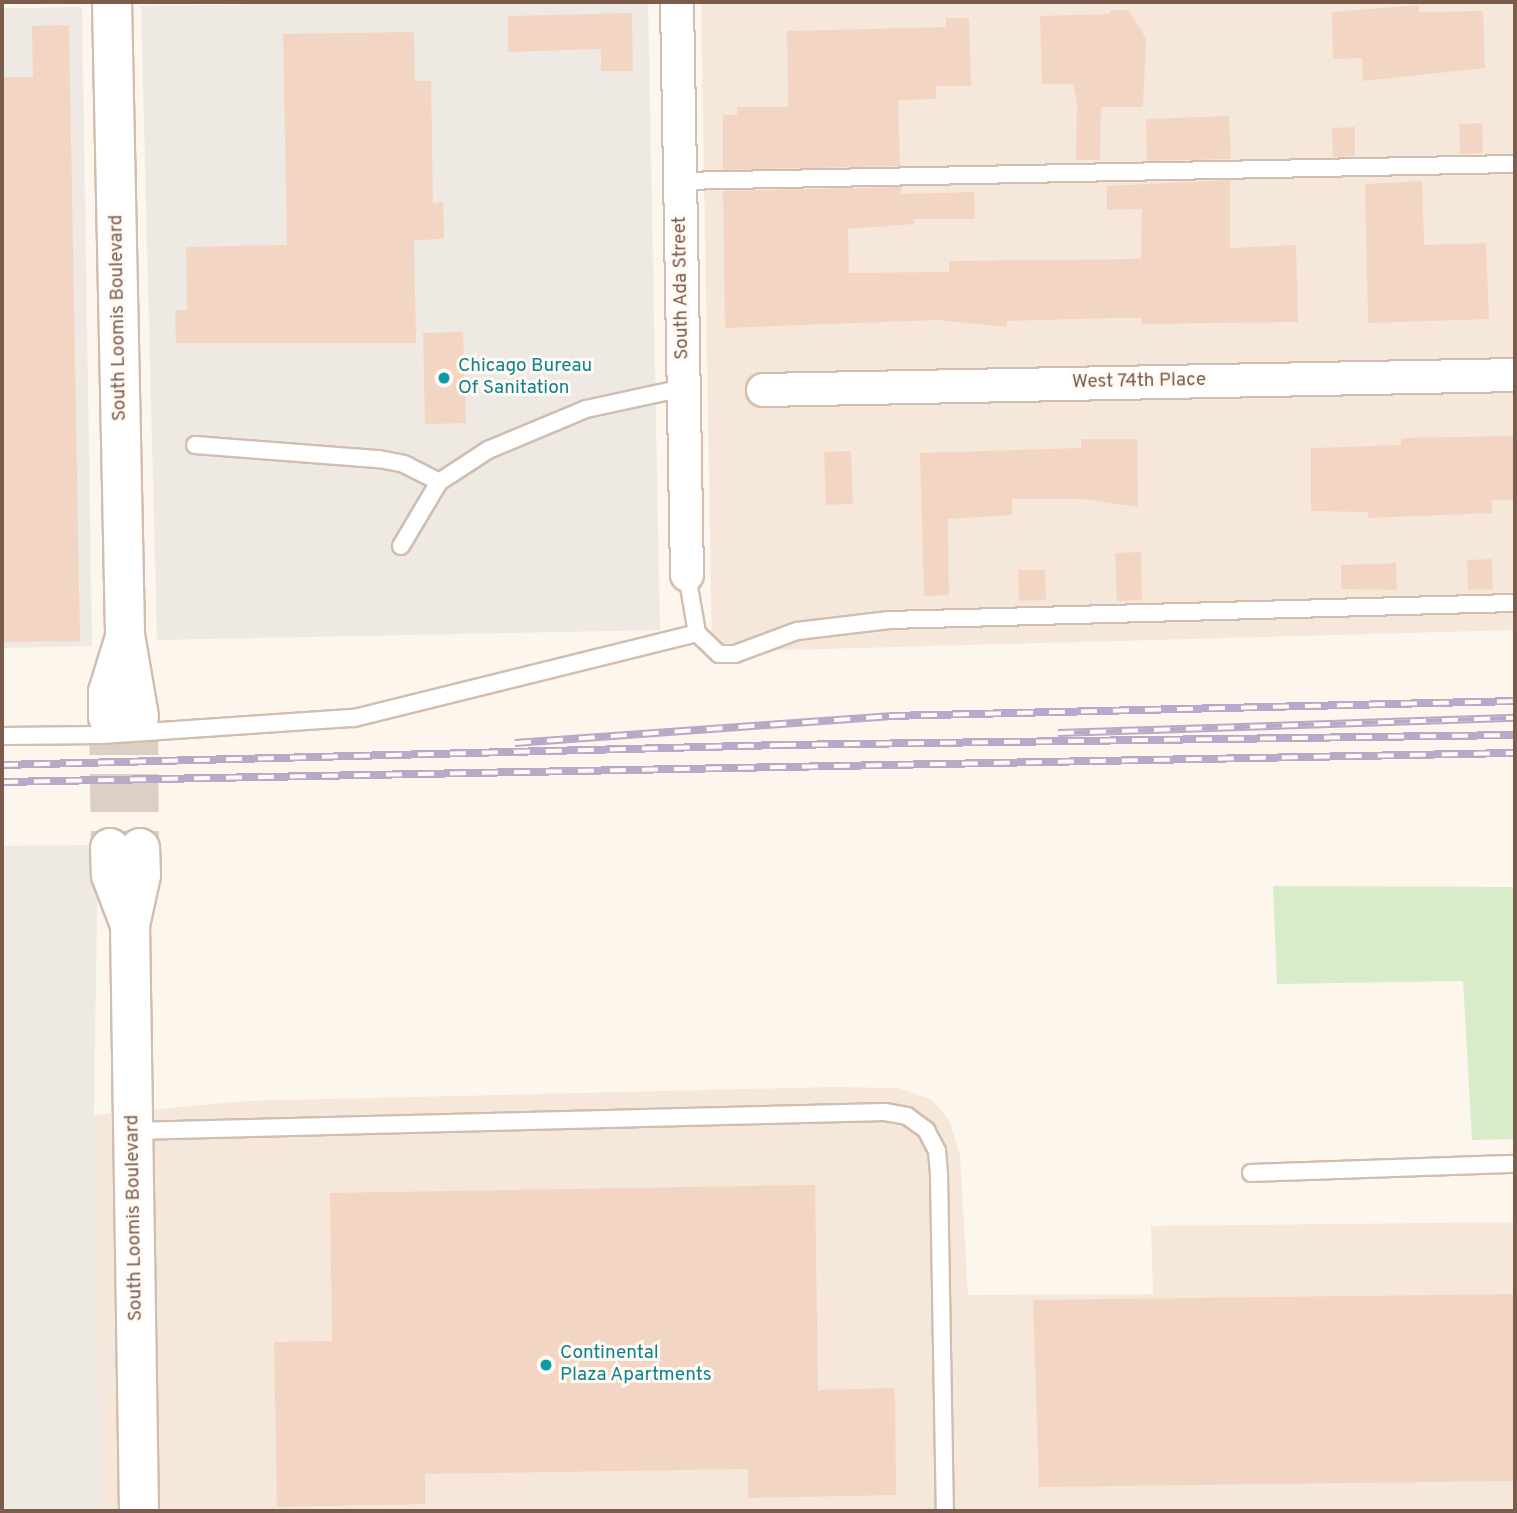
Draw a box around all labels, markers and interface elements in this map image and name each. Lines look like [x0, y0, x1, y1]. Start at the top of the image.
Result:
street label: South Loomis Boulevard [106, 215, 132, 421]
street label: South Ada Street [669, 216, 695, 360]
place label: Chicago Bureau Of Sanitation [458, 356, 592, 400]
street label: West 74th Place [1071, 369, 1207, 395]
marker: Chicago Bureau Of Sanitation [436, 370, 452, 386]
street label: South Loomis Boulevard [122, 1115, 148, 1321]
place label: Continental Plaza Apartments [560, 1343, 712, 1387]
marker: Continental Plaza Apartments [538, 1357, 554, 1373]

